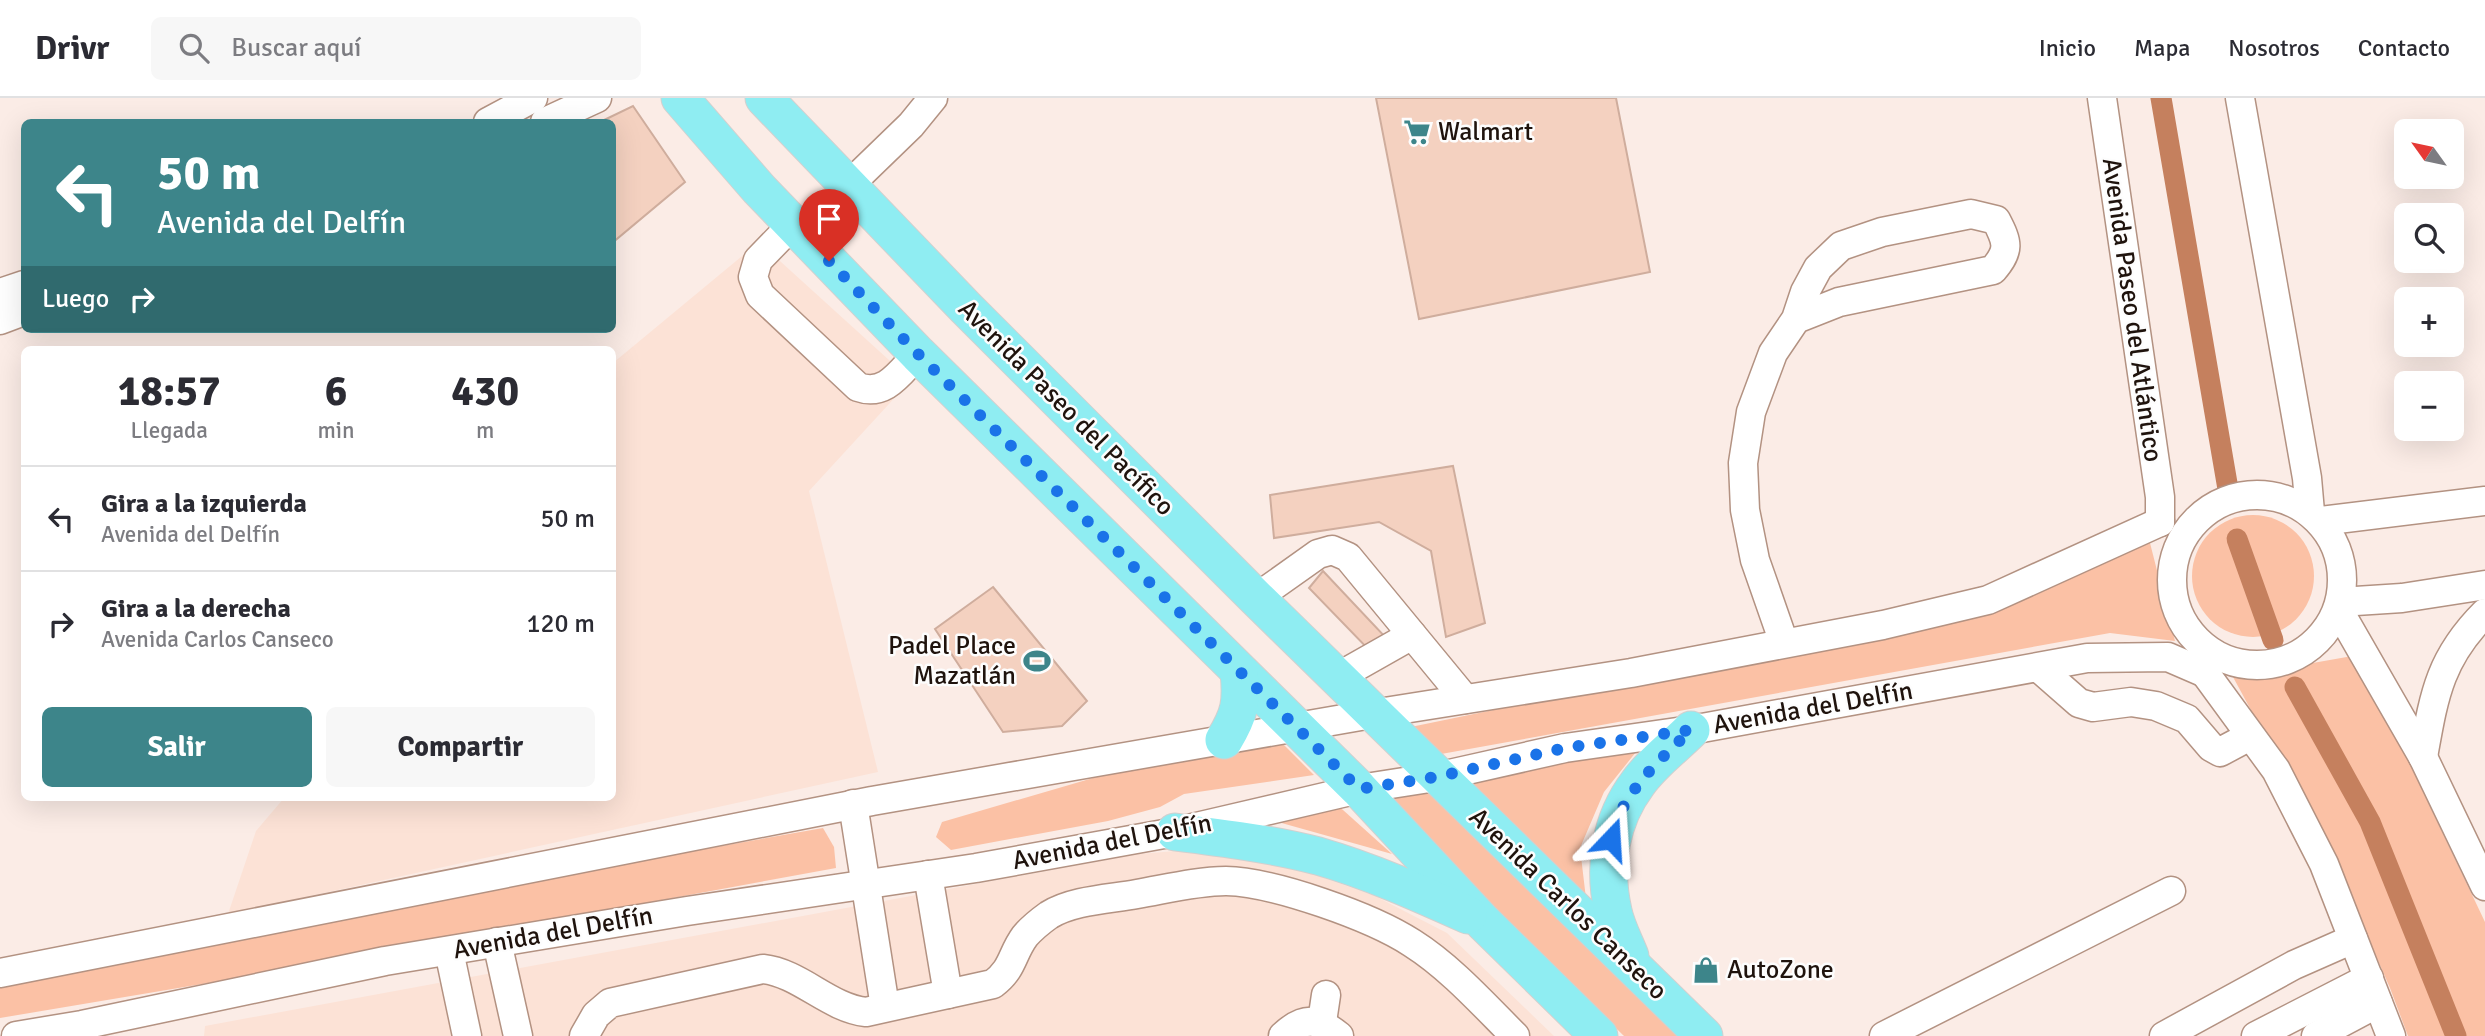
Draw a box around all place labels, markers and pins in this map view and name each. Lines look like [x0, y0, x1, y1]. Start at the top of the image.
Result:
place label: Walmart [1438, 116, 1533, 148]
supermarket icon: Walmart [1402, 117, 1432, 147]
pin [799, 189, 859, 261]
place label: Padel Place Mazatlán [888, 630, 1016, 692]
sports icon: Padel Place Mazatlán [1022, 646, 1052, 676]
place label: AutoZone [1727, 954, 1834, 986]
shop icon: AutoZone [1691, 955, 1721, 985]

